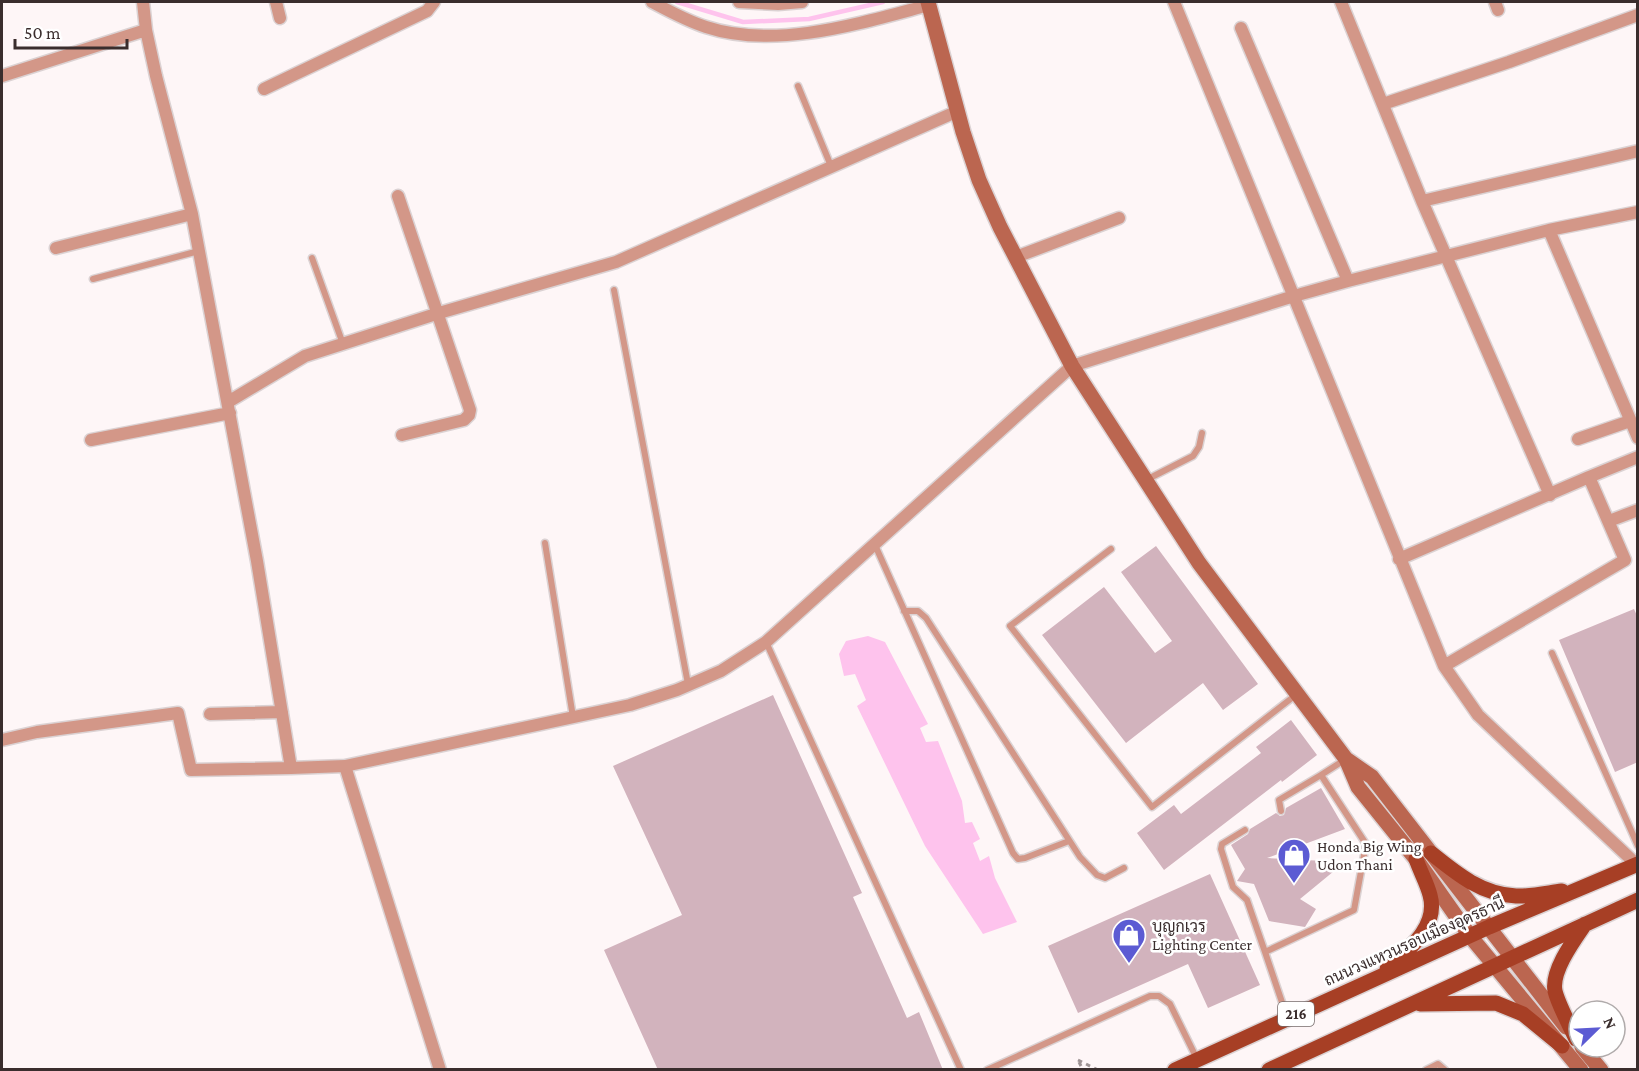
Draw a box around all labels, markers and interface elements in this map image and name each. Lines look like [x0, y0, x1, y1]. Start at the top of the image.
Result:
scale bar [15, 12, 128, 50]
text: 50 m [24, 23, 61, 43]
shop icon: Honda Big Wing Udon Thani [1276, 837, 1312, 884]
place label: Honda Big Wing Udon Thani [1317, 838, 1422, 873]
street label: ถนนวงแหวนรอบเมืองอุดรธานี [1320, 891, 1508, 992]
shop icon: บุญกเวร Lighting Center [1111, 917, 1147, 964]
place label: บุญกเวร Lighting Center [1152, 918, 1253, 954]
north arrow [1567, 999, 1627, 1059]
road number: 216 [1278, 1002, 1314, 1026]
text: N [1600, 1015, 1620, 1032]

